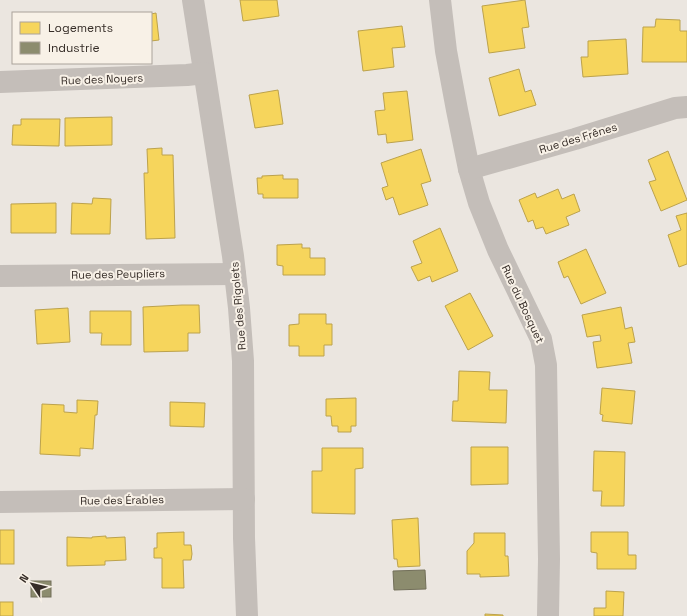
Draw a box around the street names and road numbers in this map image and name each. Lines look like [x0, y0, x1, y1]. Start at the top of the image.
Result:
street label: Rue des Noyers [61, 71, 144, 87]
street label: Rue des Frênes [537, 119, 619, 156]
street label: Rue des Rigolets [227, 261, 249, 351]
street label: Rue du Bosquet [499, 263, 547, 345]
street label: Rue des Peupliers [71, 266, 165, 282]
street label: Rue des Érables [80, 492, 164, 508]

